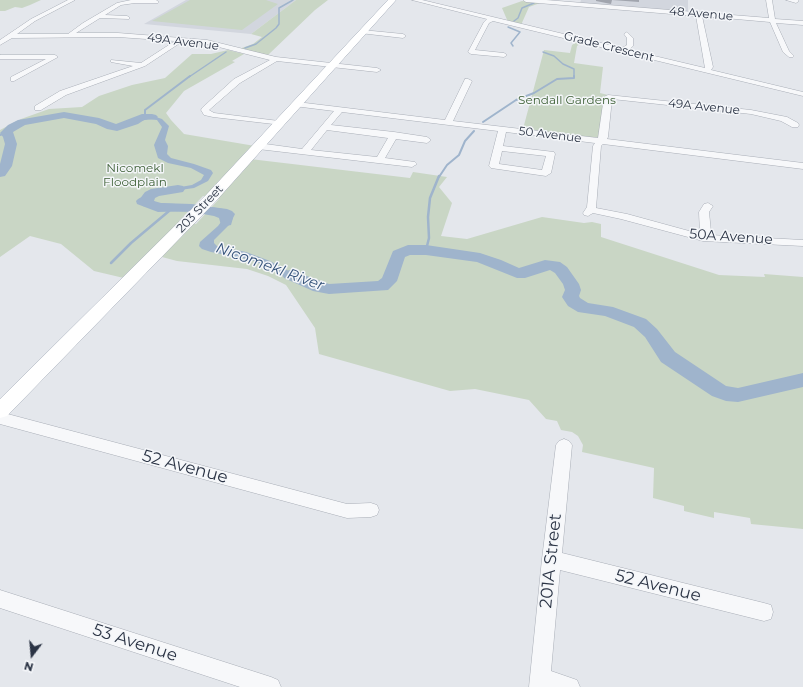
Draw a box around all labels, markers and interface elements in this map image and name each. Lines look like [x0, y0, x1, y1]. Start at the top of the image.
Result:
street label: 48 Avenue [668, 4, 734, 24]
street label: Grade Crescent [562, 29, 656, 65]
street label: 49A Avenue [146, 30, 220, 54]
park label: Sendall Gardens [518, 93, 616, 107]
street label: 49A Avenue [667, 96, 741, 118]
street label: 50 Avenue [518, 124, 582, 146]
park label: Nicomekl Floodplain [103, 161, 167, 189]
street label: 203 Street [174, 182, 226, 236]
street label: 50A Avenue [689, 226, 773, 248]
water label: Nicomekl River [214, 239, 326, 295]
street label: 52 Avenue [140, 446, 230, 488]
street label: 201A Street [536, 513, 566, 609]
street label: 52 Avenue [613, 565, 703, 607]
street label: 53 Avenue [90, 620, 180, 666]
north arrow [12, 635, 52, 675]
text: N [22, 659, 35, 674]

